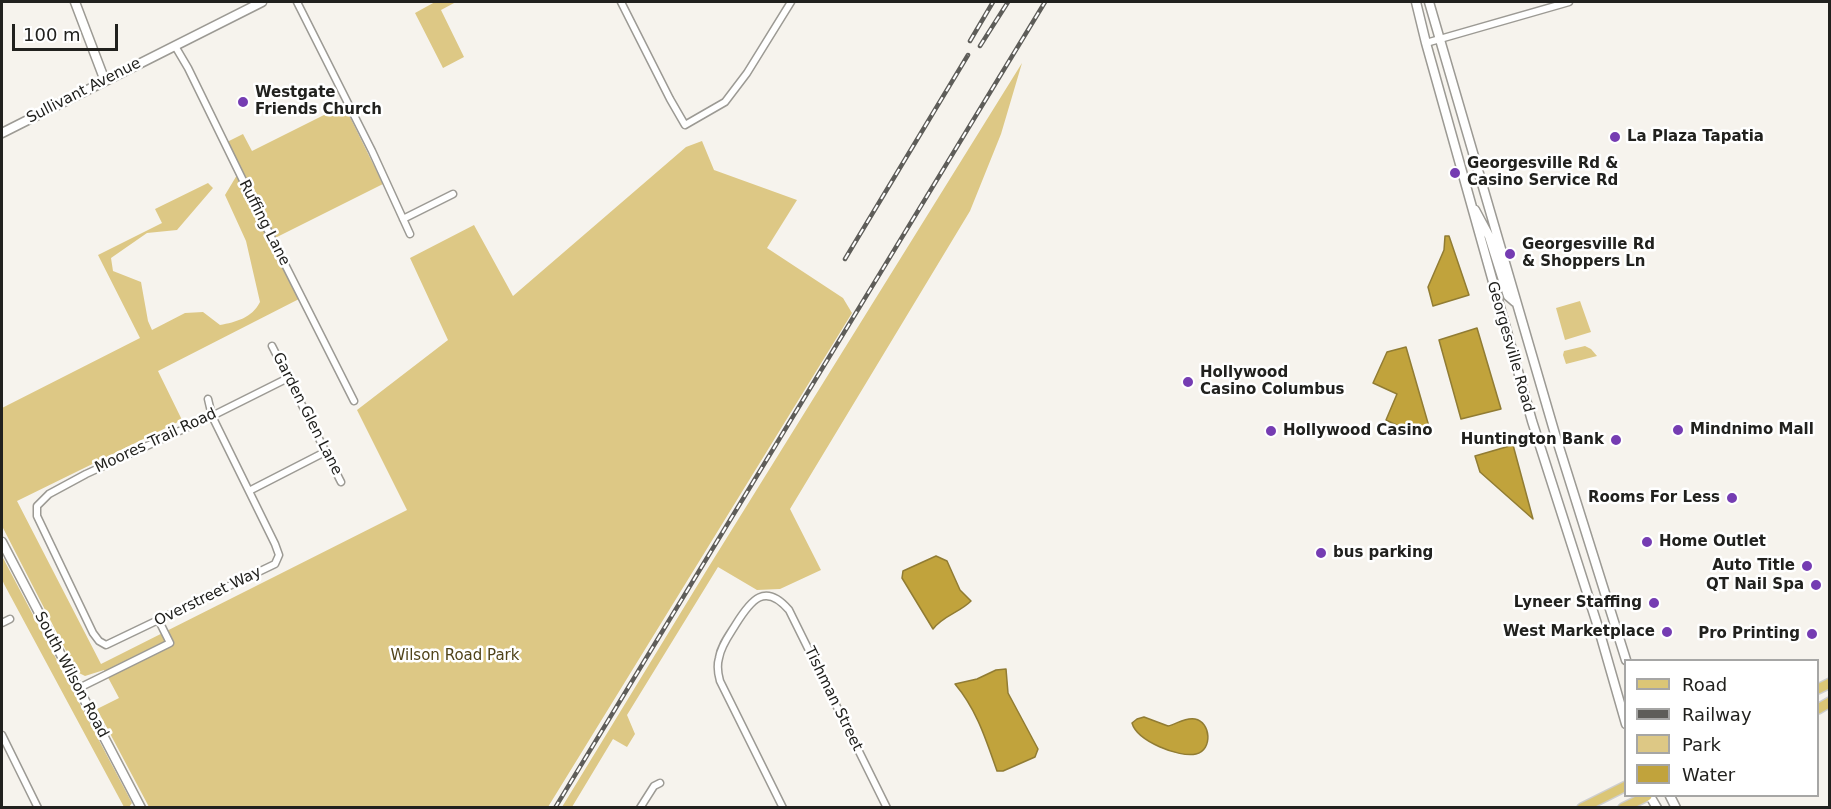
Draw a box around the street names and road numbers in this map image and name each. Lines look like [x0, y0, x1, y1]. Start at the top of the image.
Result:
street label: Sullivant Avenue [24, 54, 144, 128]
street label: Ruffing Lane [235, 177, 293, 269]
street label: Georgesville Road [1483, 279, 1537, 415]
street label: Garden Glen Lane [268, 350, 346, 478]
street label: Moores Trail Road [92, 405, 220, 477]
street label: Overstreet Way [152, 563, 264, 631]
street label: South Wilson Road [30, 609, 112, 741]
street label: Tishman Street [800, 644, 866, 754]

